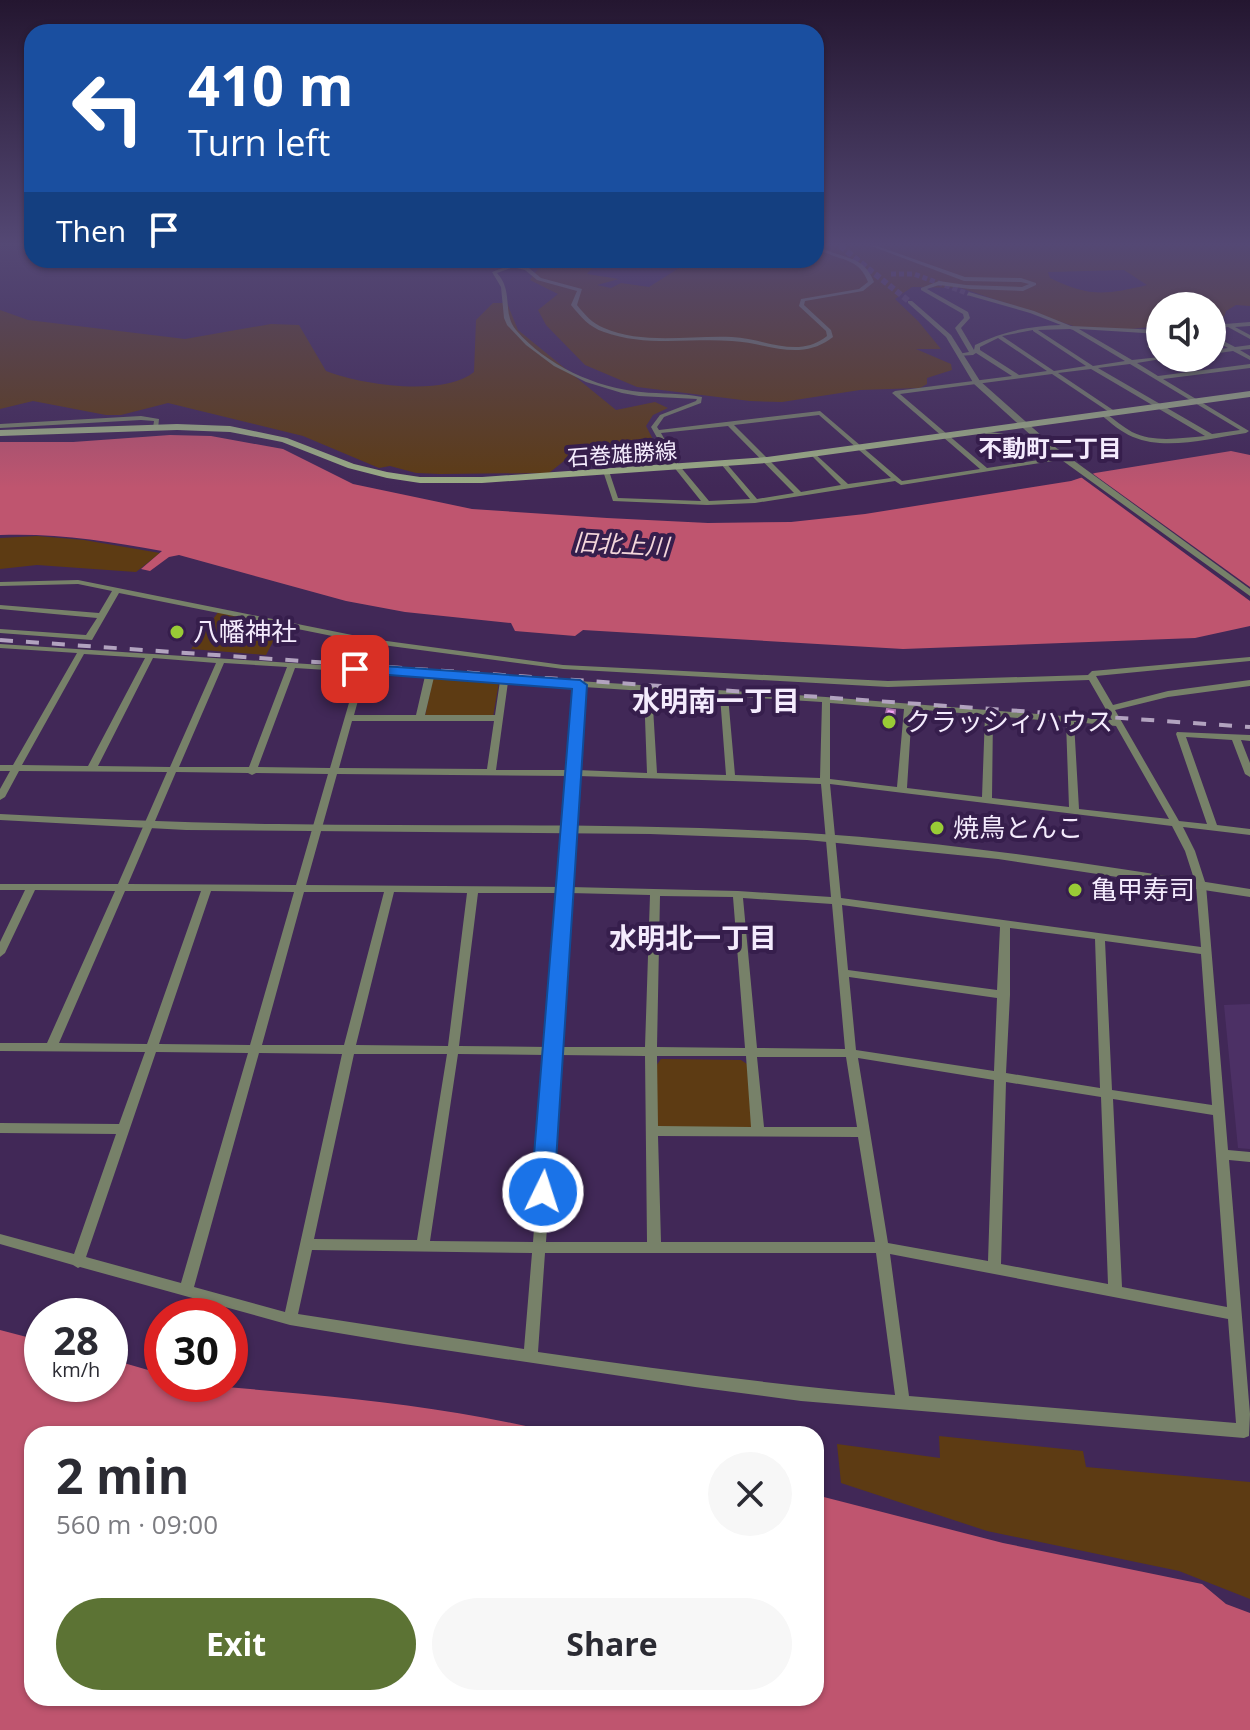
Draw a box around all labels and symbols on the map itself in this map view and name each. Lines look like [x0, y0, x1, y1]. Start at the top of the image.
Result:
district label: 不動町二丁目 [978, 431, 1122, 464]
street label: 石巻雄勝線 [566, 434, 678, 472]
water label: 旧北上川 [572, 525, 673, 563]
place label: 八幡神社 [193, 613, 297, 649]
marker: 八幡神社 [168, 623, 186, 641]
pin [321, 635, 389, 703]
district label: 水明南一丁目 [632, 681, 800, 719]
place label: クラッシィハウス [905, 703, 1113, 739]
marker: クラッシィハウス [880, 713, 898, 731]
place label: 焼鳥とんこ [953, 809, 1083, 845]
marker: 焼鳥とんこ [928, 819, 946, 837]
place label: 亀甲寿司 [1091, 871, 1195, 907]
marker: 亀甲寿司 [1066, 881, 1084, 899]
district label: 水明北一丁目 [609, 918, 777, 956]
position arrow [501, 1150, 585, 1234]
speed limit sign: 30 [144, 1298, 248, 1402]

